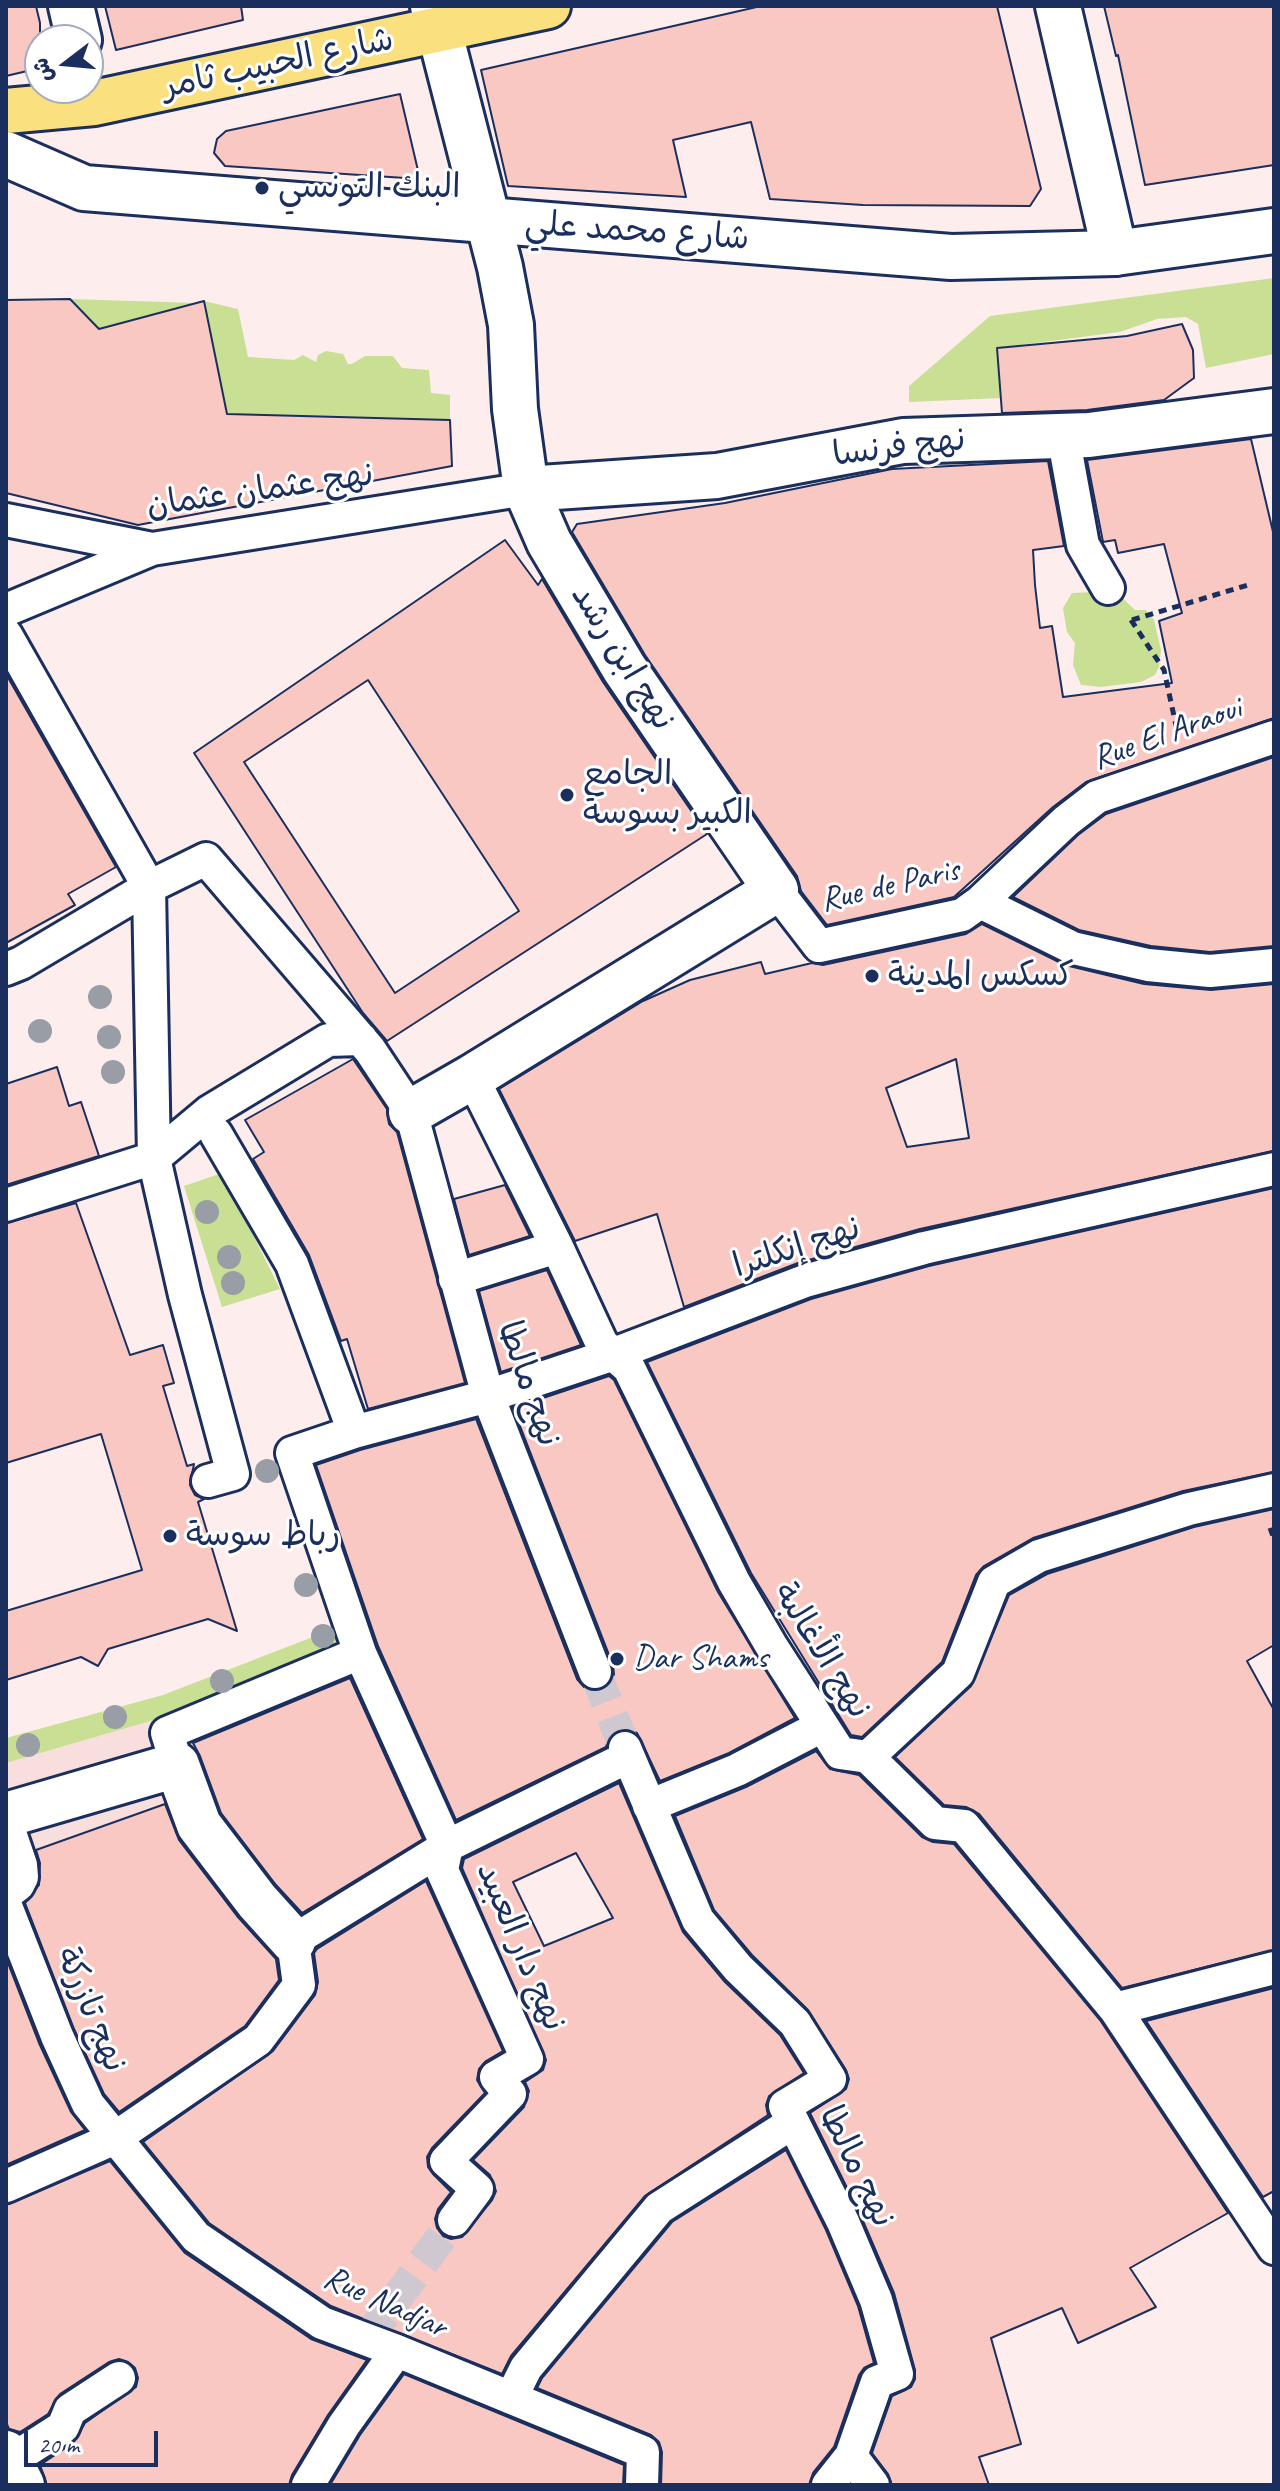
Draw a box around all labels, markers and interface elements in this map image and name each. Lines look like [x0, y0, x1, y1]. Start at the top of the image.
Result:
street label: شارع الحبيب ثامر [159, 20, 397, 108]
north arrow [24, 24, 104, 104]
text: ش [26, 55, 60, 86]
place label: البنك التونسي [278, 168, 461, 208]
marker: البنك التونسي [253, 179, 271, 197]
street label: شارع محمد علي [523, 204, 751, 260]
street label: نهج فرنسا [830, 420, 968, 476]
street label: نهج عثمان عثمان [144, 455, 376, 527]
street label: نهج ابن رشد [561, 577, 683, 739]
street label: Rue El Araoui [1087, 688, 1247, 780]
place label: الجامع الكبير بسوسة [583, 755, 752, 834]
marker: الجامع الكبير بسوسة [558, 786, 576, 804]
street label: Rue de Paris [817, 850, 963, 922]
place label: كسكس المدينة [888, 956, 1074, 996]
marker: كسكس المدينة [863, 967, 881, 985]
street label: نهج إنكلترا [728, 1208, 866, 1288]
street label: نهج مالطا [488, 1316, 568, 1452]
place label: رباط سوسة [186, 1516, 340, 1556]
marker: رباط سوسة [161, 1527, 179, 1545]
street label: نهج الأغالبة [763, 1575, 879, 1727]
place label: Dar Shams [633, 1639, 768, 1679]
marker: Dar Shams [608, 1650, 626, 1668]
street label: نهج دار العبيد [466, 1856, 574, 2038]
street label: نهج تازركة [45, 1941, 135, 2079]
street label: نهج مالطا [809, 2100, 903, 2234]
street label: Rue Nadjar [317, 2258, 453, 2348]
scale bar [28, 2415, 162, 2465]
text: 20 m [38, 2430, 79, 2460]

